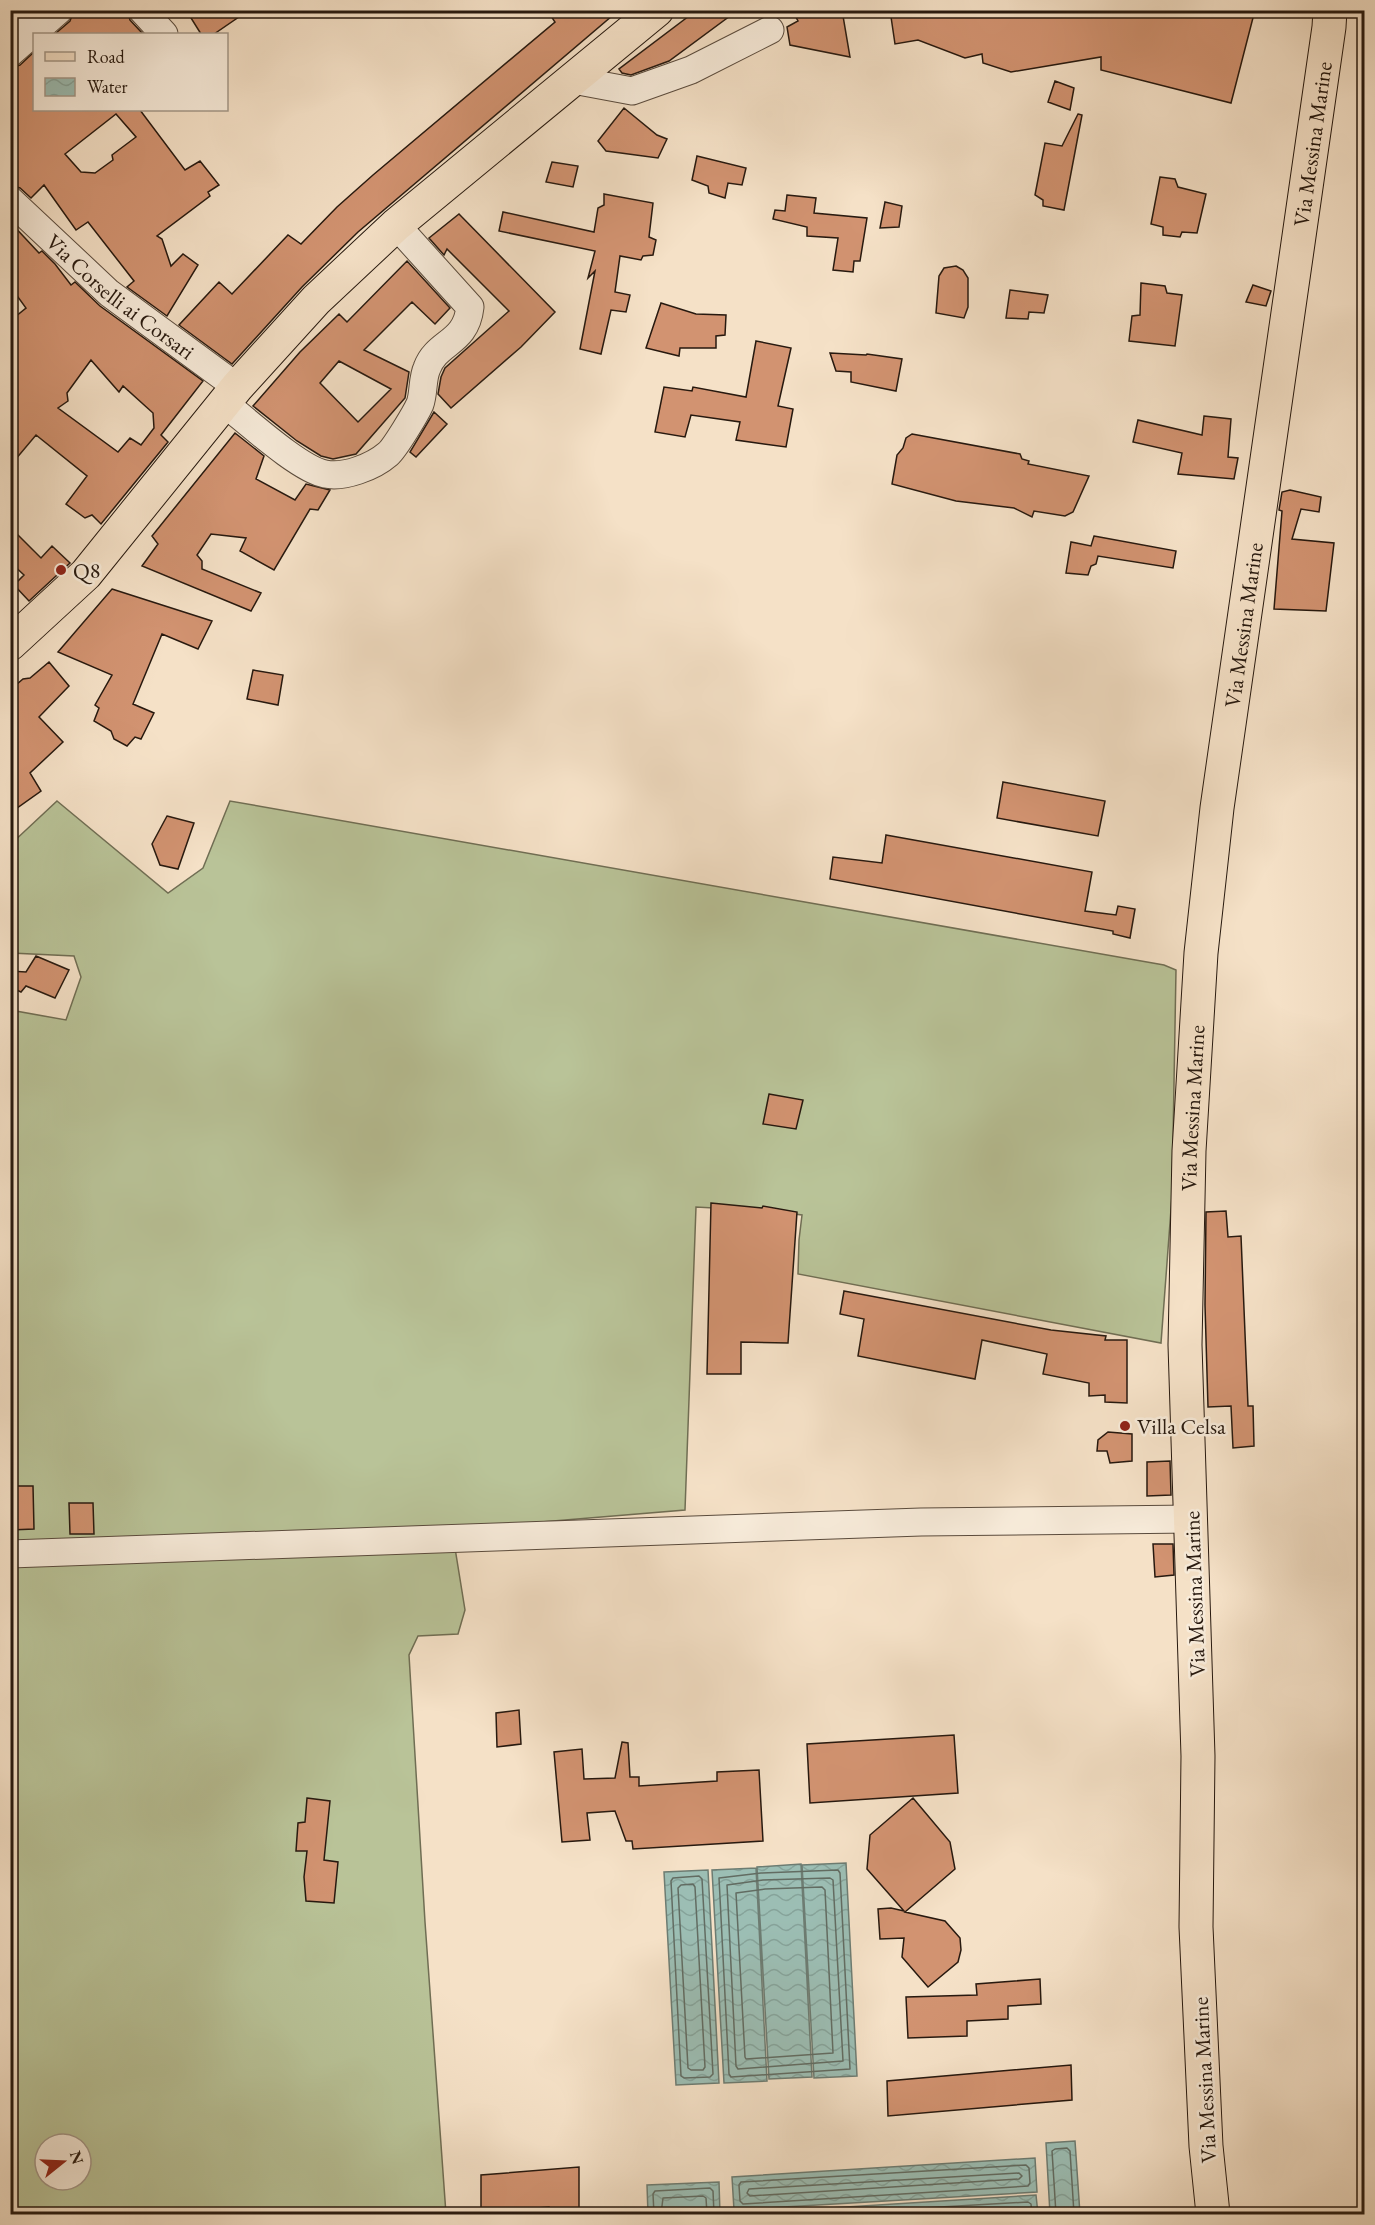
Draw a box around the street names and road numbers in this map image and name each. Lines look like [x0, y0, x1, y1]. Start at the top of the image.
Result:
street label: Via Messina Marine [1287, 59, 1339, 228]
street label: Via Corselli ai Corsari [40, 227, 200, 366]
street label: Via Messina Marine [1218, 540, 1270, 709]
street label: Via Messina Marine [1174, 1024, 1212, 1191]
street label: Via Messina Marine [1177, 1510, 1212, 1678]
street label: Via Messina Marine [1186, 1996, 1223, 2164]

